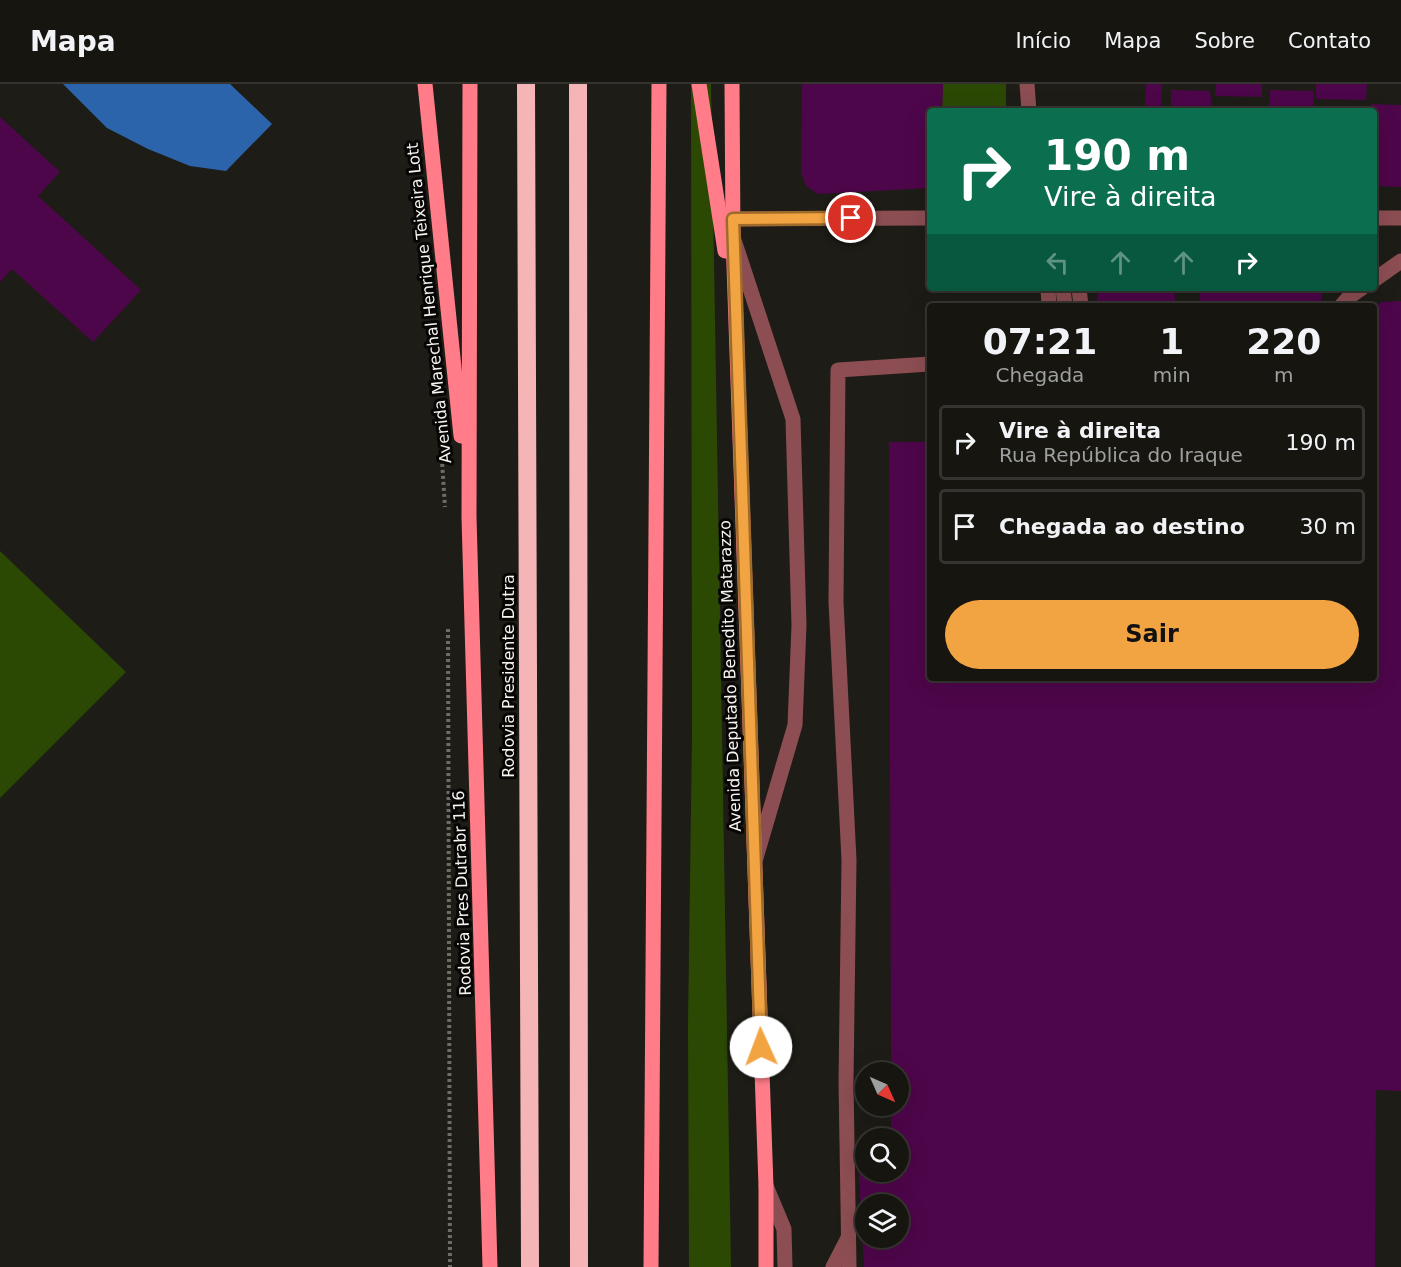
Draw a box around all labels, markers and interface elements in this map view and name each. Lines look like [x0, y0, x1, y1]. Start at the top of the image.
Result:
text: Mapa [30, 25, 116, 58]
text: Início [1016, 29, 1071, 53]
text: Mapa [1104, 29, 1161, 53]
text: Sobre [1194, 29, 1255, 53]
text: Contato [1288, 29, 1371, 53]
text: 190 m [1044, 131, 1190, 180]
icon: right [945, 132, 1023, 210]
street label: Avenida Marechal Henrique Teixeira Lott [403, 142, 455, 464]
text: Vire à direita [1044, 181, 1217, 212]
pin [825, 192, 876, 243]
icon: arrive [834, 201, 867, 234]
icon: left [1041, 246, 1074, 279]
icon: ahead [1104, 246, 1137, 279]
icon: ahead [1167, 246, 1200, 279]
icon: right [1230, 246, 1263, 279]
text: 07:21 [983, 321, 1097, 362]
text: 1 [1159, 321, 1184, 362]
text: 220 [1246, 321, 1321, 362]
text: Chegada [995, 363, 1084, 387]
text: min [1153, 363, 1191, 387]
text: m [1274, 363, 1294, 387]
text: Vire à direita [999, 418, 1161, 443]
icon: right [948, 426, 981, 459]
text: 190 m [1286, 430, 1356, 455]
text: Rua República do Iraque [999, 443, 1243, 467]
icon: arrive [948, 510, 981, 543]
text: Chegada ao destino [999, 514, 1245, 539]
text: 30 m [1300, 514, 1356, 539]
street label: Avenida Deputado Benedito Matarazzo [715, 520, 745, 832]
street label: Rodovia Presidente Dutra [499, 574, 518, 778]
button: Sair [945, 600, 1359, 669]
street label: Rodovia Pres Dutrabr 116 [449, 790, 475, 996]
position arrow [729, 1015, 793, 1079]
north arrow [855, 1062, 909, 1116]
map controls [855, 1062, 909, 1248]
button: search [855, 1128, 909, 1182]
button: layers [855, 1194, 909, 1248]

